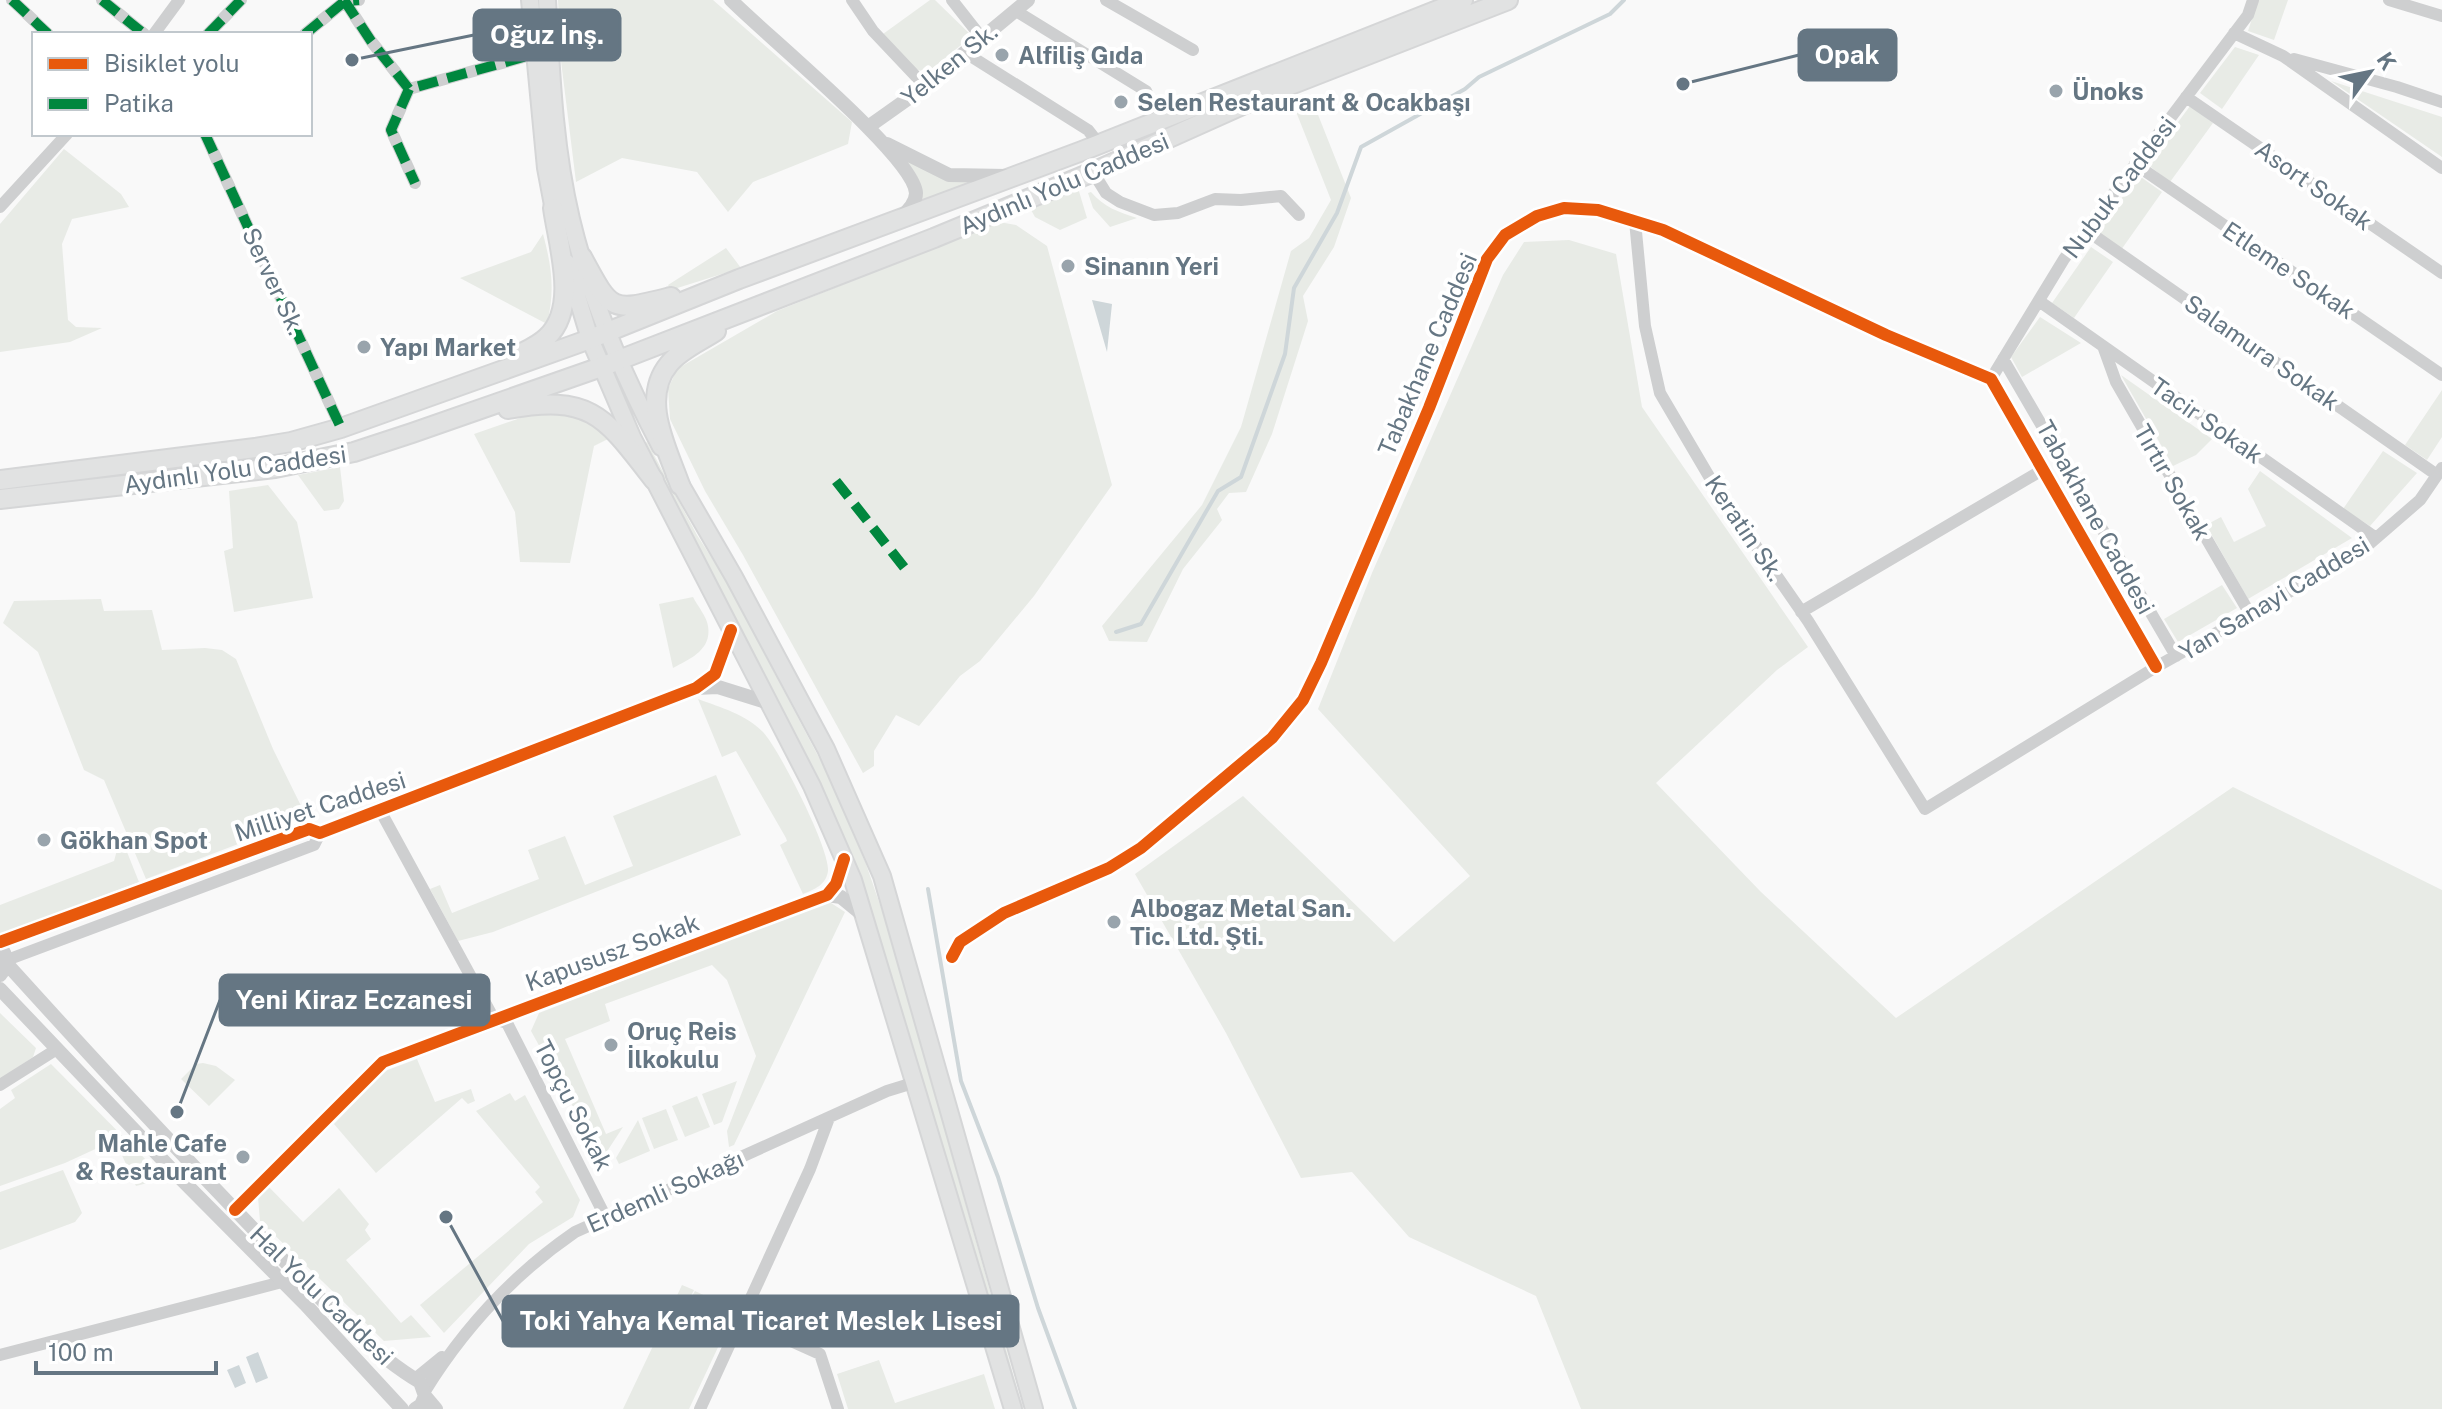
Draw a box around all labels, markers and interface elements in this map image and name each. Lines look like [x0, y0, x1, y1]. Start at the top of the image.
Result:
callout: Oğuz İnş. [474, 10, 620, 60]
street label: Yelken Sk. [896, 17, 1002, 111]
text: Oğuz İnş. [490, 19, 604, 50]
callout: Opak [1799, 30, 1896, 80]
legend [32, 32, 312, 136]
north arrow [2330, 32, 2410, 112]
text: Opak [1815, 39, 1879, 70]
place label: Alfiliş Gıda [1018, 41, 1143, 70]
marker: Alfiliş Gıda [993, 46, 1011, 64]
text: K [2372, 47, 2402, 75]
text: Bisiklet yolu [104, 49, 239, 77]
place label: Ünoks [2072, 77, 2144, 105]
marker: Ünoks [2047, 82, 2065, 100]
place label: Selen Restaurant & Ocakbaşı [1137, 88, 1471, 117]
text: Patika [104, 89, 174, 117]
marker: Selen Restaurant & Ocakbaşı [1112, 93, 1130, 111]
street label: Nubuk Caddesi [2057, 111, 2181, 263]
street label: Aydınlı Yolu Caddesi [955, 126, 1173, 240]
street label: Asort Sokak [2250, 134, 2378, 236]
street label: Etleme Sokak [2218, 216, 2360, 324]
street label: Server Sk. [237, 223, 311, 339]
street label: Tabakhane Caddesi [1372, 249, 1482, 459]
place label: Sinanın Yeri [1084, 252, 1219, 280]
marker: Sinanın Yeri [1059, 257, 1077, 275]
street label: Salamura Sokak [2179, 288, 2345, 416]
place label: Yapı Market [380, 333, 516, 361]
marker: Yapı Market [355, 338, 373, 356]
street label: Tacir Sokak [2146, 371, 2268, 469]
street label: Tabakhane Caddesi [2031, 415, 2161, 619]
street label: Tırtır Sokak [2129, 419, 2217, 545]
street label: Aydınlı Yolu Caddesi [122, 440, 348, 498]
street label: Keratin Sk. [1700, 470, 1790, 586]
street label: Yan Sanayi Caddesi [2174, 530, 2374, 666]
street label: Milliyet Caddesi [231, 765, 409, 847]
place label: Gökhan Spot [60, 826, 208, 854]
marker: Gökhan Spot [35, 831, 53, 849]
place label: Albogaz Metal San. Tic. Ltd. Şti. [1130, 894, 1352, 951]
street label: Kapususz Sokak [521, 908, 703, 996]
marker: Albogaz Metal San. Tic. Ltd. Şti. [1105, 913, 1123, 931]
callout: Yeni Kiraz Eczanesi [220, 975, 489, 1025]
text: Yeni Kiraz Eczanesi [236, 984, 472, 1015]
place label: Oruç Reis İlkokulu [627, 1017, 737, 1073]
street label: Topçu Sokak [529, 1035, 619, 1175]
marker: Oruç Reis İlkokulu [602, 1036, 620, 1054]
place label: Mahle Cafe & Restaurant [75, 1129, 227, 1185]
street label: Erdemli Sokağı [582, 1144, 748, 1238]
marker: Mahle Cafe & Restaurant [234, 1148, 252, 1166]
street label: Hal Yolu Caddesi [245, 1220, 399, 1370]
callout: Toki Yahya Kemal Ticaret Meslek Lisesi [503, 1296, 1018, 1346]
text: Toki Yahya Kemal Ticaret Meslek Lisesi [520, 1305, 1002, 1336]
scale bar [36, 1325, 216, 1375]
text: 100 m [48, 1338, 114, 1366]

